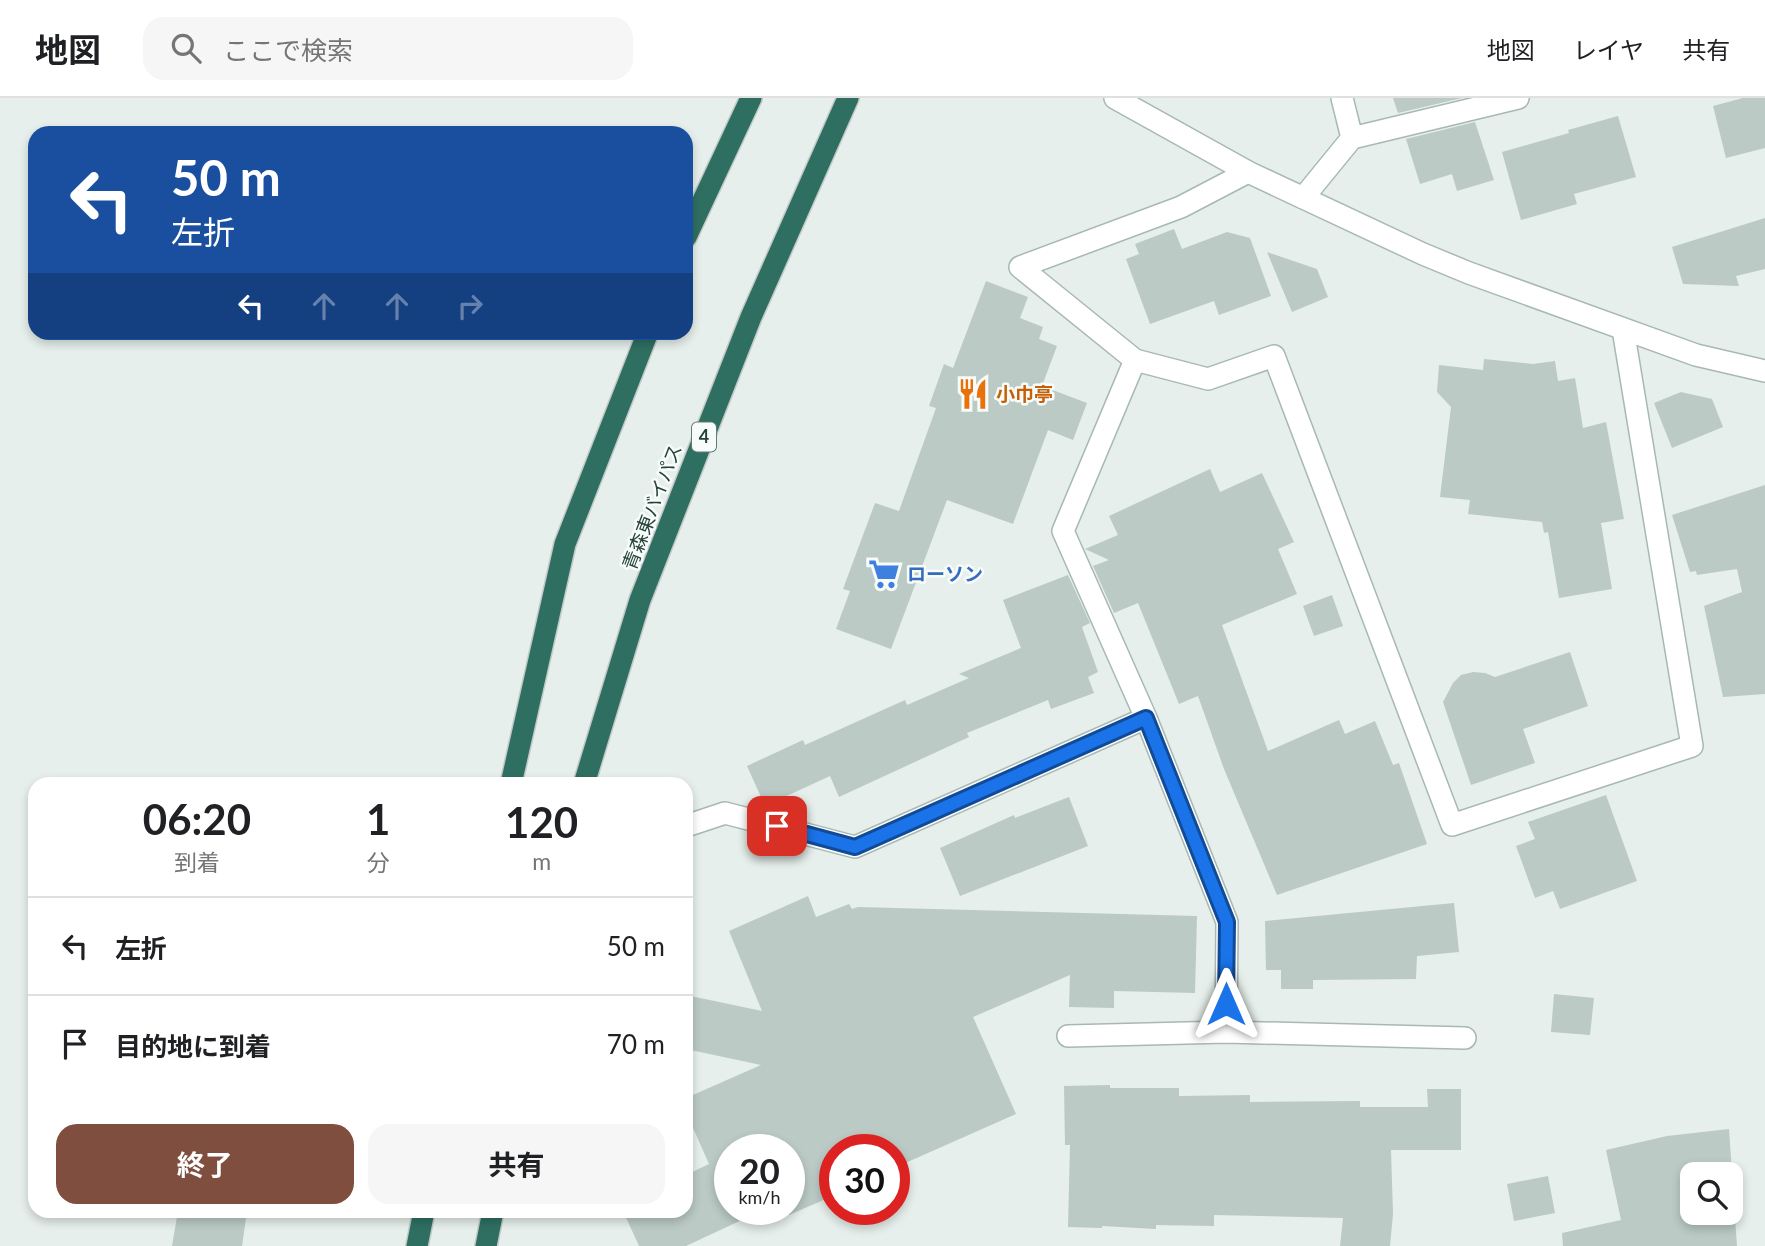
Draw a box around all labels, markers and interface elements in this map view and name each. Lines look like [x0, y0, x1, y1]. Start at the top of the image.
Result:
search box [143, 17, 633, 80]
text: 地図 [35, 29, 101, 69]
icon: search [167, 29, 205, 67]
text: ここで検索 [223, 34, 353, 66]
text: 地図 [1487, 35, 1535, 64]
text: レイヤ [1573, 35, 1644, 64]
text: 共有 [1682, 35, 1730, 64]
text: 50 m [171, 148, 281, 206]
icon: left [56, 154, 147, 245]
text: 左折 [171, 212, 235, 251]
icon: left [232, 287, 270, 325]
icon: ahead [305, 287, 343, 325]
icon: ahead [378, 287, 416, 325]
icon: right [451, 287, 489, 325]
restaurant icon: 小巾亭 [956, 377, 990, 411]
place label: 小巾亭 [996, 382, 1053, 405]
road number: 4 [692, 422, 716, 452]
street label: 青森東バイパス [617, 441, 686, 573]
supermarket icon: ローソン [867, 557, 901, 591]
place label: ローソン [907, 562, 983, 585]
text: 06:20 [143, 794, 251, 844]
text: 1 [366, 794, 390, 844]
pin [747, 796, 807, 856]
text: 120 [505, 797, 578, 847]
icon: arrive [758, 807, 796, 845]
text: m [532, 847, 551, 875]
text: 到着 [174, 848, 220, 876]
text: 分 [367, 848, 390, 876]
icon: left [56, 927, 94, 965]
text: 50 m [607, 930, 665, 962]
text: 左折 [115, 932, 167, 964]
position arrow [1189, 967, 1263, 1041]
icon: arrive [56, 1025, 94, 1063]
text: 70 m [607, 1028, 665, 1060]
text: 目的地に到着 [115, 1030, 271, 1062]
button: 終了 [56, 1124, 354, 1204]
button: 共有 [368, 1124, 665, 1204]
speed limit sign: 30 [819, 1134, 910, 1225]
text: 20 [739, 1149, 780, 1191]
map controls [1680, 1162, 1743, 1225]
button: search [1680, 1162, 1743, 1225]
text: km/h [738, 1186, 781, 1208]

